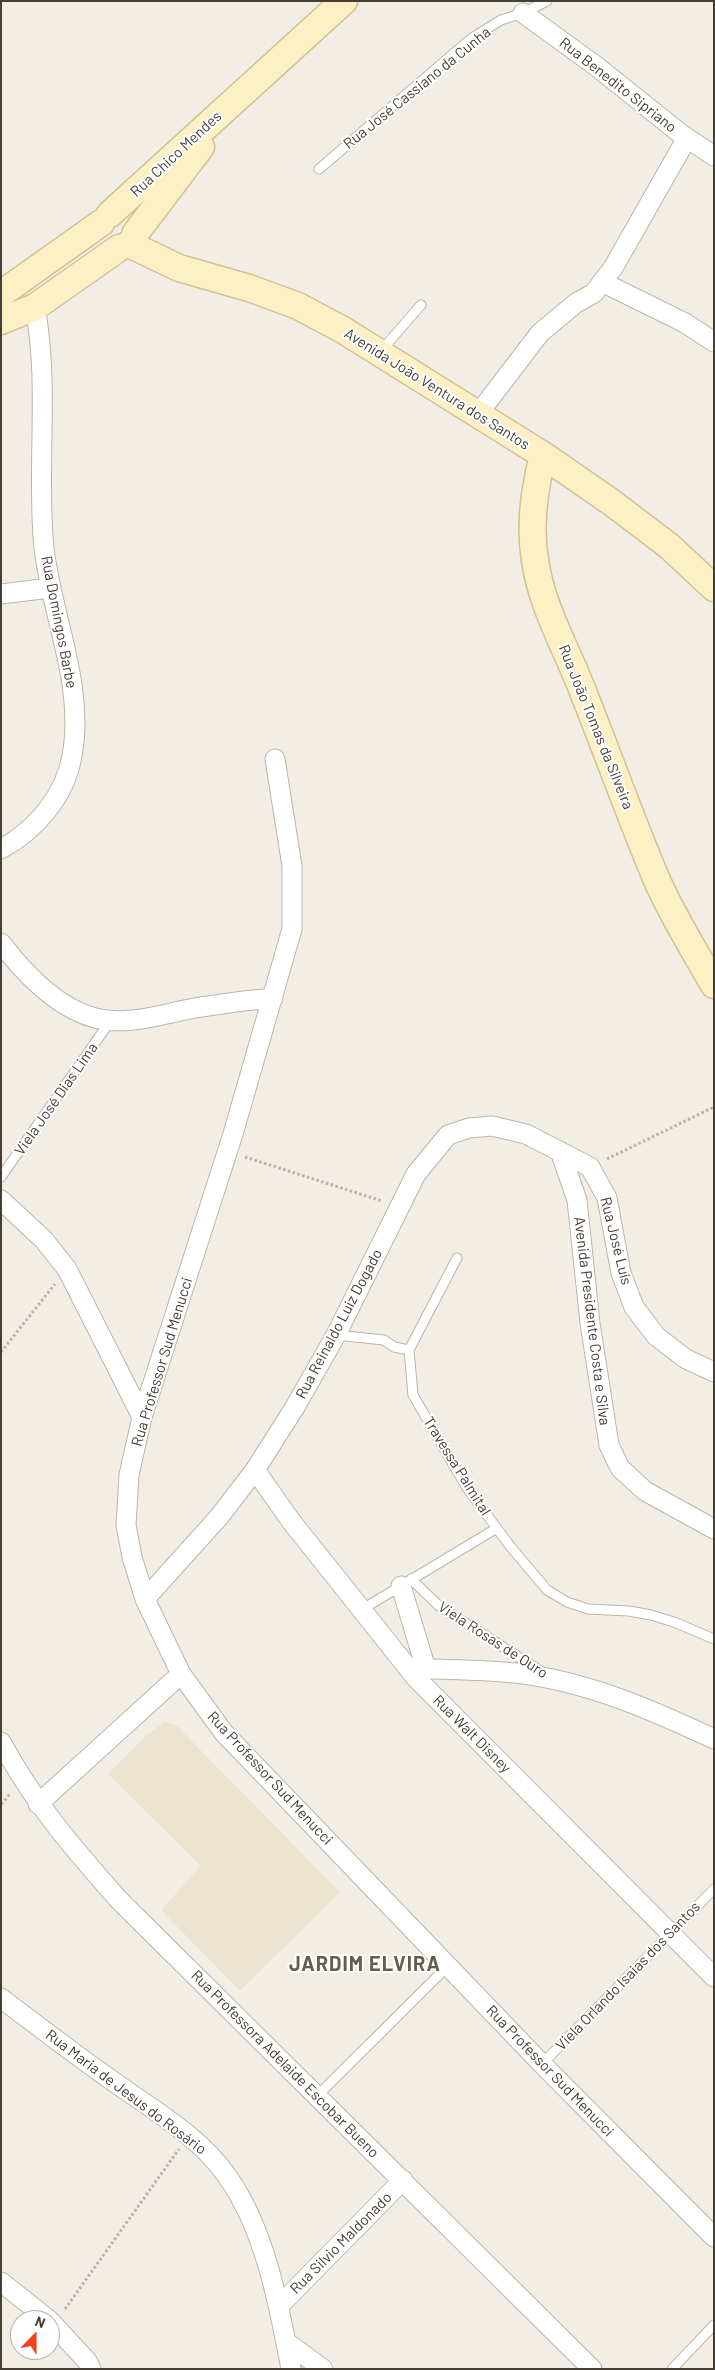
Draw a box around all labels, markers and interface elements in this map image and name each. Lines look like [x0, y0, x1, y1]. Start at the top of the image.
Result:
street label: Rua José Cassiano da Cunha [340, 23, 494, 153]
street label: Rua Benedito Sipriano [556, 34, 680, 136]
street label: Rua Chico Mendes [127, 107, 225, 201]
street label: Avenida João Ventura dos Santos [341, 324, 533, 454]
street label: Rua Domingos Barbe [37, 554, 81, 690]
street label: Rua João Tomas da Silveira [555, 642, 637, 812]
street label: Viela José Dias Lima [10, 1039, 102, 1159]
street label: Rua José Luís [596, 1195, 636, 1287]
street label: Avenida Presidente Costa e Silva [570, 1216, 614, 1426]
street label: Rua Reinaldo Luiz Dogado [292, 1246, 386, 1402]
street label: Rua Professor Sud Menucci [128, 1275, 196, 1449]
street label: Travessa Palmital [419, 1413, 495, 1519]
street label: Viela Rosas de Ouro [435, 1598, 551, 1682]
street label: Rua Walt Disney [429, 1691, 515, 1777]
street label: Rua Professor Sud Menucci [203, 1708, 337, 1848]
street label: Viela Orlando Isaias dos Santos [552, 1898, 704, 2054]
district label: JARDIM ELVIRA [287, 1952, 443, 1976]
street label: Rua Professora Adelaide Escobar Bueno [187, 1966, 383, 2162]
street label: Rua Professor Sud Menucci [482, 2002, 618, 2140]
street label: Rua Maria de Jesus do Rosário [42, 2026, 210, 2158]
street label: Rua Silvio Maldonado [286, 2188, 396, 2298]
north arrow [10, 2310, 60, 2360]
text: N [33, 2312, 48, 2331]

